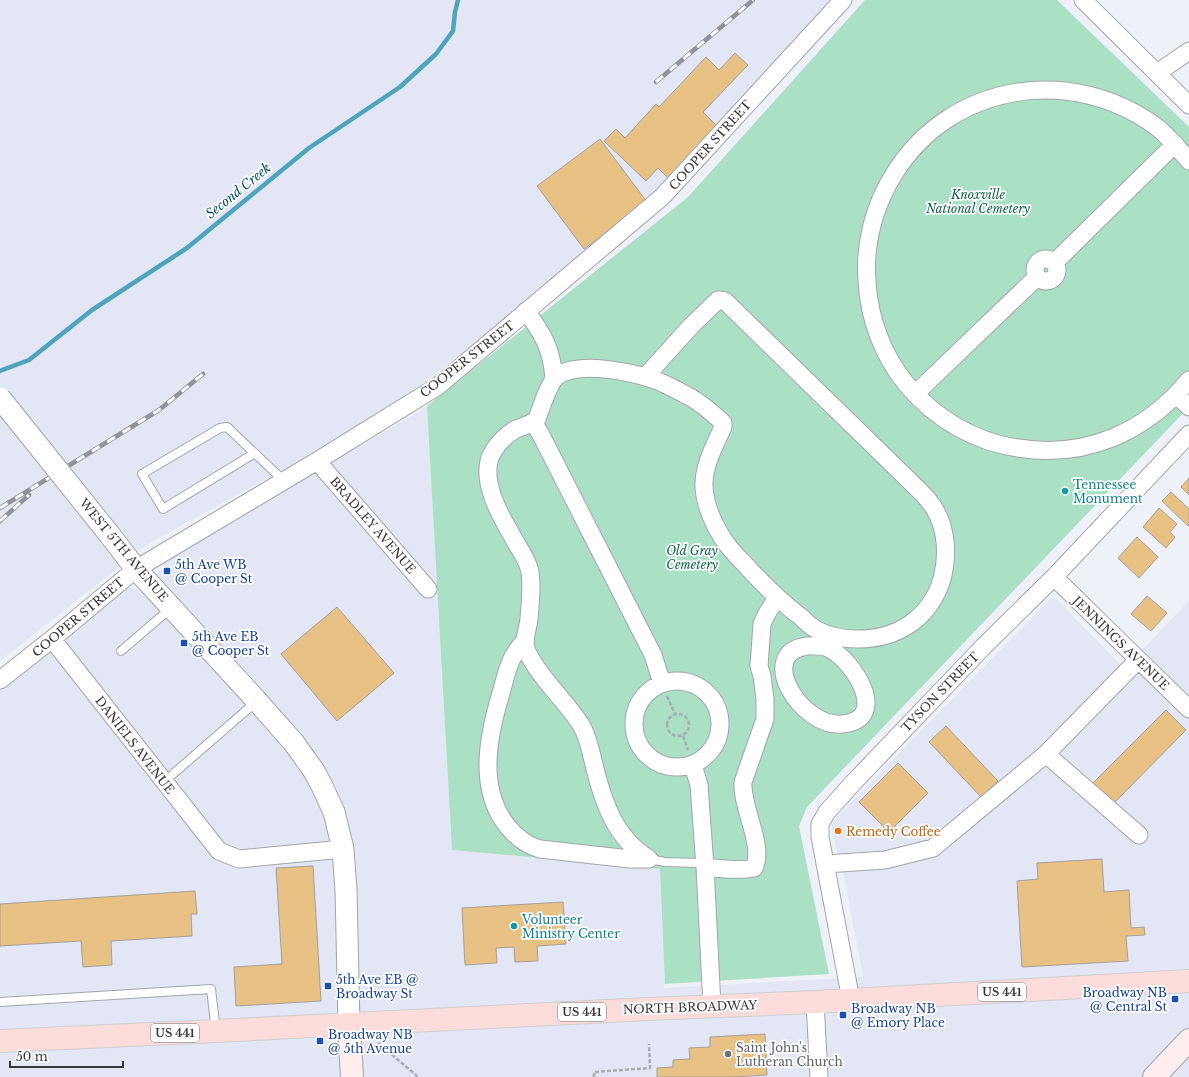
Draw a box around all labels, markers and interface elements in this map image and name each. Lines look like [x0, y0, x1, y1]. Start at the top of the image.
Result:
street label: COOPER STREET [666, 97, 754, 193]
water label: Second Creek [202, 159, 274, 222]
park label: Knoxville National Cemetery [925, 187, 1031, 216]
street label: COOPER STREET [417, 317, 517, 400]
street label: BRADLEY AVENUE [327, 474, 419, 577]
place label: Tennessee Monument [1073, 477, 1143, 506]
marker: Tennessee Monument [1060, 486, 1070, 496]
street label: WEST 5TH AVENUE [76, 495, 172, 605]
park label: Old Gray Cemetery [666, 543, 719, 572]
place label: 5th Ave WB @ Cooper St [175, 557, 253, 586]
marker: 5th Ave WB @ Cooper St [162, 566, 172, 576]
street label: COOPER STREET [29, 574, 127, 660]
street label: JENNINGS AVENUE [1068, 592, 1173, 693]
place label: 5th Ave EB @ Cooper St [192, 629, 270, 658]
marker: 5th Ave EB @ Cooper St [179, 638, 189, 648]
street label: TYSON STREET [898, 649, 982, 735]
street label: DANIELS AVENUE [92, 693, 178, 797]
place label: Remedy Coffee [846, 824, 941, 839]
marker: Remedy Coffee [833, 826, 843, 836]
place label: Volunteer Ministry Center [521, 912, 620, 941]
marker: Volunteer Ministry Center [509, 921, 519, 931]
place label: 5th Ave EB @ Broadway St [336, 972, 418, 1001]
marker: 5th Ave EB @ Broadway St [323, 981, 333, 991]
road number: US 441 [978, 983, 1026, 1001]
place label: Broadway NB @ Central St [1082, 985, 1167, 1014]
marker: Broadway NB @ Central St [1170, 994, 1180, 1004]
street label: NORTH BROADWAY [623, 997, 758, 1017]
place label: Broadway NB @ Emory Place [851, 1001, 945, 1030]
road number: US 441 [558, 1003, 606, 1021]
marker: Broadway NB @ Emory Place [838, 1010, 848, 1020]
road number: US 441 [151, 1024, 199, 1042]
place label: Broadway NB @ 5th Avenue [328, 1027, 413, 1056]
marker: Broadway NB @ 5th Avenue [315, 1036, 325, 1046]
place label: Saint John's Lutheran Church [736, 1040, 843, 1069]
scale bar [10, 1043, 123, 1069]
text: 50 m [16, 1049, 48, 1064]
marker: Saint John's Lutheran Church [723, 1049, 733, 1059]

